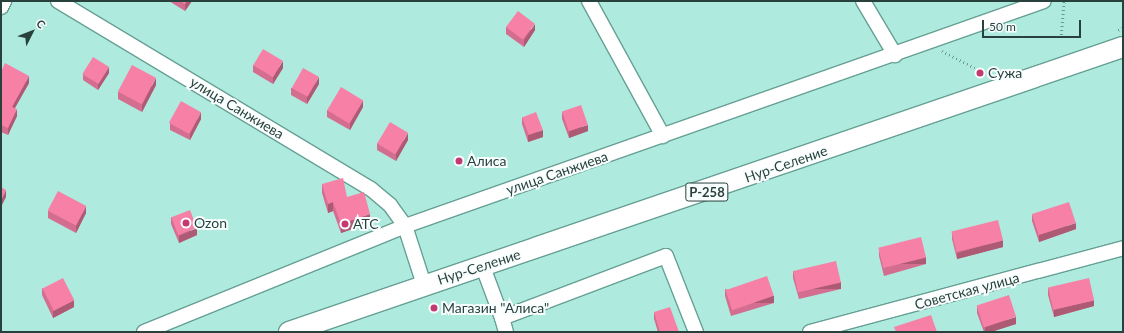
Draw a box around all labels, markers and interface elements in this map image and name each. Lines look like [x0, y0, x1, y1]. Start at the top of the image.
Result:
north arrow [12, 12, 52, 52]
scale bar [984, 12, 1083, 38]
text: С [34, 17, 49, 31]
text: 50 m [989, 19, 1016, 34]
place label: Сужа [988, 65, 1022, 81]
marker: Сужа [975, 68, 985, 78]
street label: улица Санжиева [187, 73, 287, 143]
street label: Нур-Селение [742, 142, 830, 186]
street label: улица Санжиева [504, 148, 610, 198]
place label: Алиса [467, 153, 506, 169]
marker: Алиса [454, 156, 464, 166]
road number: Р-258 [685, 181, 729, 203]
place label: Ozon [194, 215, 227, 231]
place label: АТС [353, 216, 379, 232]
marker: Ozon [181, 218, 191, 228]
marker: АТС [340, 219, 350, 229]
street label: Нур-Селение [435, 246, 523, 288]
street label: Советская улица [913, 269, 1021, 313]
place label: Магазин "Алиса" [442, 300, 549, 316]
marker: Магазин "Алиса" [429, 303, 439, 313]

